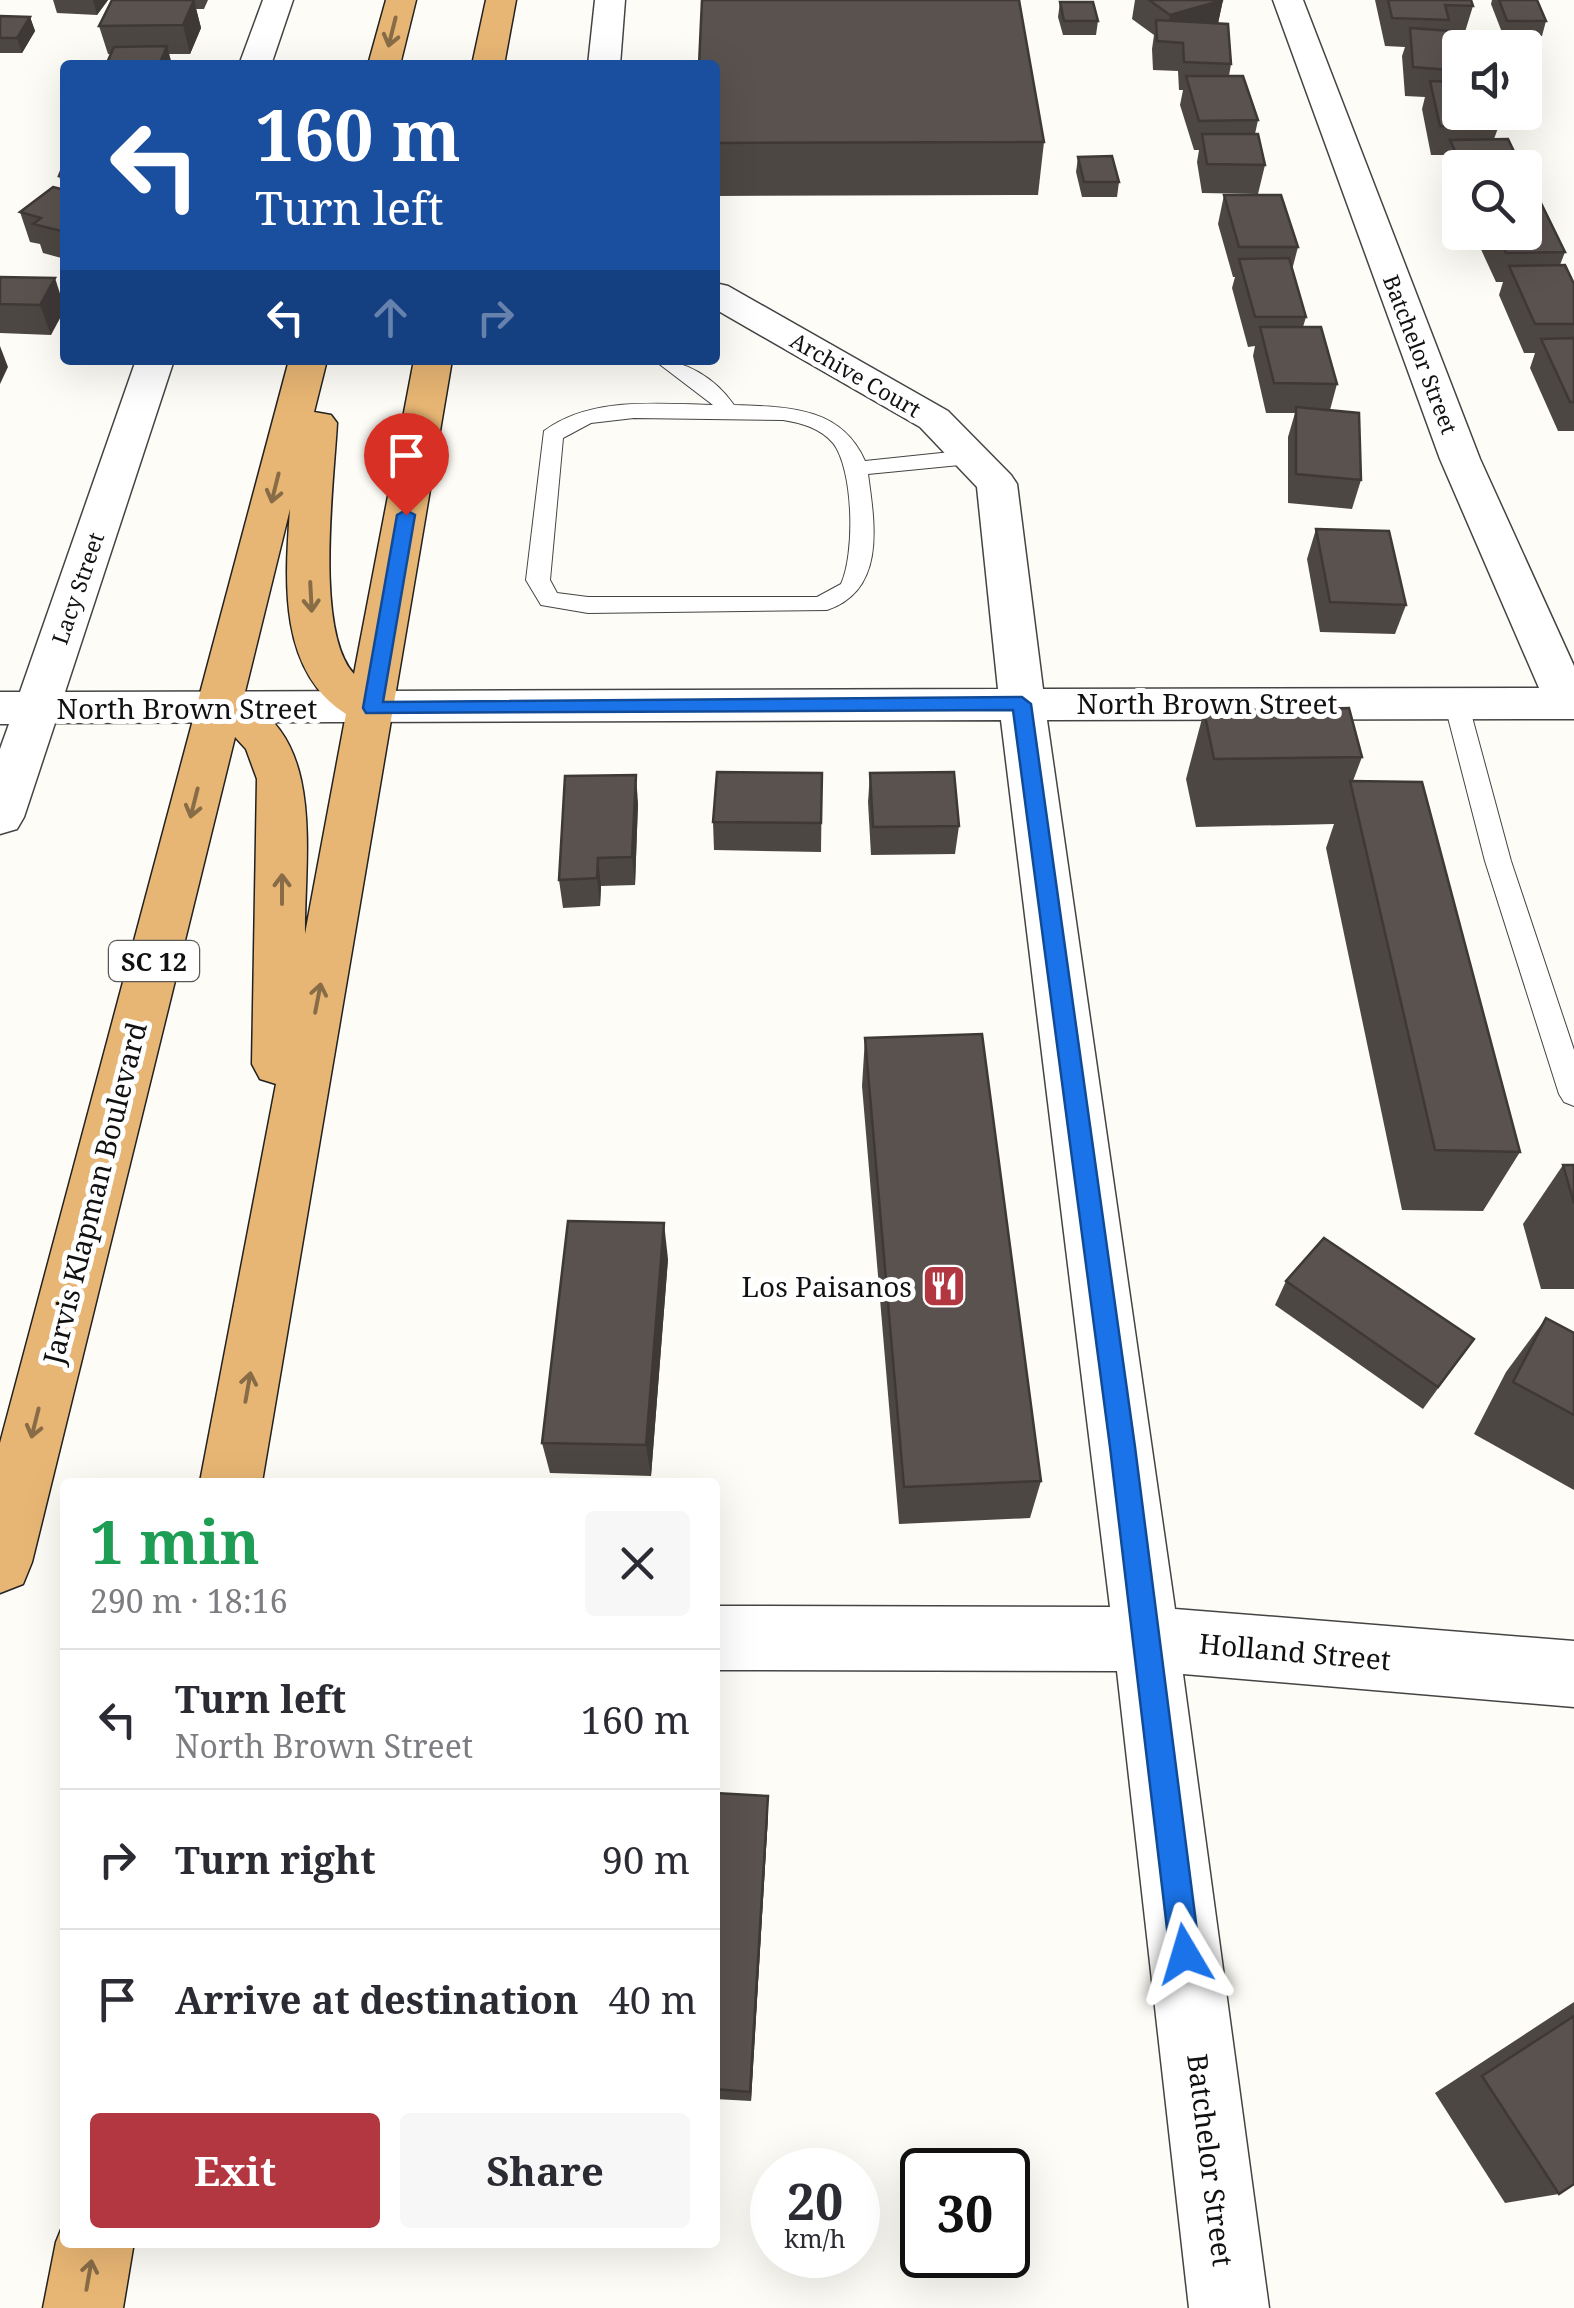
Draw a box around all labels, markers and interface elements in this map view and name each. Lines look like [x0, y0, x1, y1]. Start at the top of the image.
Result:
one-way arrow [382, 16, 401, 48]
map controls [1442, 30, 1542, 250]
button: sound [1442, 30, 1542, 130]
text: 160 m [255, 86, 461, 182]
icon: left [90, 100, 220, 230]
button: search [1442, 150, 1542, 250]
text: Turn left [255, 177, 444, 238]
street label: Batchelor Street [1377, 270, 1465, 438]
icon: left [258, 290, 313, 345]
icon: ahead [363, 290, 418, 345]
icon: right [468, 290, 523, 345]
street label: Archive Court [785, 324, 927, 424]
pin [364, 413, 449, 516]
icon: arrive [379, 428, 434, 483]
one-way arrow [265, 472, 284, 503]
street label: Lacy Street [44, 528, 110, 648]
one-way arrow [302, 581, 321, 613]
street label: North Brown Street [1077, 684, 1338, 722]
street label: North Brown Street [57, 689, 318, 727]
one-way arrow [184, 787, 203, 818]
one-way arrow [272, 874, 292, 906]
road number: SC 12 [109, 941, 199, 981]
one-way arrow [309, 982, 328, 1015]
street label: Jarvis Klapman Boulevard [33, 1018, 155, 1369]
restaurant icon: Los Paisanos [921, 1263, 967, 1309]
place label: Los Paisanos [742, 1267, 912, 1305]
one-way arrow [239, 1371, 258, 1403]
one-way arrow [25, 1407, 44, 1438]
text: 1 min [90, 1500, 260, 1582]
button: close [585, 1511, 690, 1616]
text: 290 m · 18:16 [90, 1579, 288, 1622]
street label: Holland Street [1198, 1624, 1392, 1678]
text: Turn left [175, 1672, 346, 1724]
icon: left [90, 1692, 145, 1747]
text: 160 m [580, 1693, 690, 1745]
text: North Brown Street [175, 1724, 473, 1767]
icon: right [90, 1832, 145, 1887]
text: Turn right [175, 1833, 376, 1885]
text: 90 m [602, 1833, 690, 1885]
position arrow [1133, 1902, 1237, 2006]
icon: arrive [90, 1972, 145, 2027]
text: Arrive at destination [175, 1973, 579, 2025]
text: 40 m [609, 1973, 697, 2025]
street label: Batchelor Street [1179, 2052, 1243, 2269]
button: Exit [90, 2113, 380, 2228]
button: Share [400, 2113, 690, 2228]
speed limit sign: 30 [900, 2148, 1030, 2278]
text: 20 [787, 2167, 843, 2235]
text: km/h [784, 2221, 846, 2255]
one-way arrow [80, 2259, 99, 2292]

